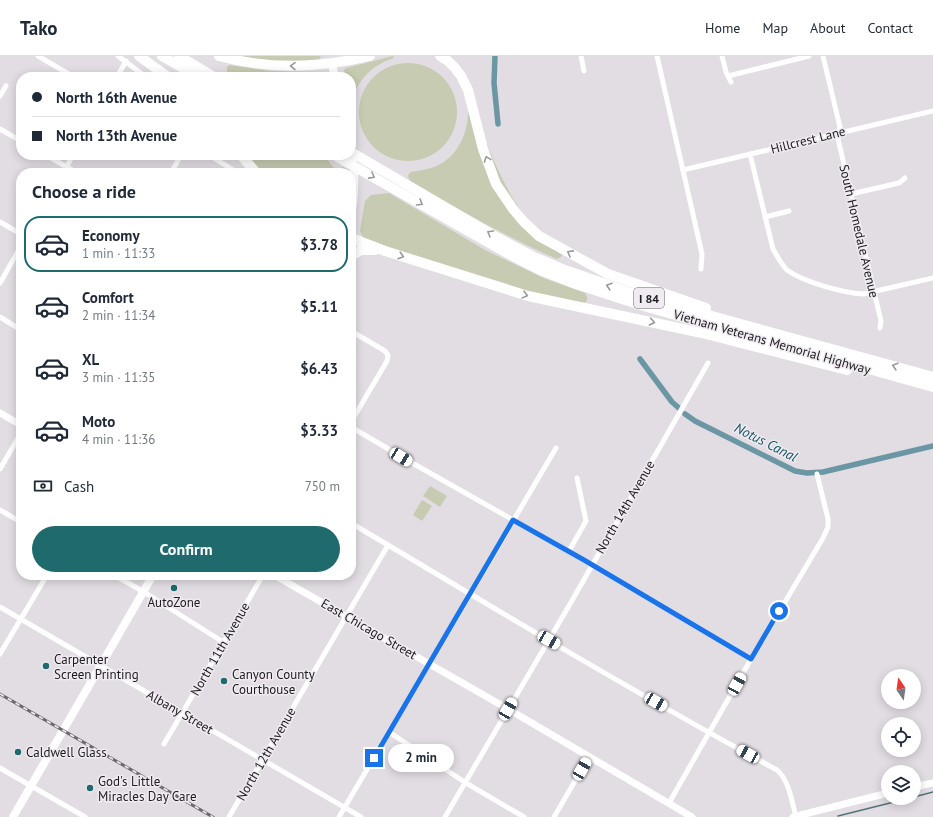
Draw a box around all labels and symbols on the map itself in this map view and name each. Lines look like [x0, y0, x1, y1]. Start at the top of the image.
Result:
one-way arrow [290, 62, 296, 70]
street label: Hillcrest Lane [769, 122, 847, 158]
one-way arrow [484, 156, 492, 163]
street label: South Homedale Avenue [835, 163, 883, 299]
one-way arrow [368, 172, 375, 179]
one-way arrow [416, 199, 423, 206]
one-way arrow [487, 231, 494, 238]
one-way arrow [397, 251, 404, 260]
one-way arrow [567, 251, 574, 258]
one-way arrow [605, 282, 612, 291]
road number: I 84 [634, 288, 664, 308]
one-way arrow [521, 290, 528, 299]
street label: Vietnam Veterans Memorial Highway [670, 305, 873, 378]
one-way arrow [649, 318, 655, 326]
one-way arrow [892, 362, 899, 371]
water label: Notus Canal [731, 418, 801, 466]
car [388, 446, 414, 468]
street label: North 14th Avenue [591, 457, 659, 557]
marker: AutoZone [169, 583, 179, 593]
place label: AutoZone [148, 594, 200, 611]
street label: East Chicago Street [318, 595, 420, 664]
street label: North 11th Avenue [186, 599, 254, 699]
route start [770, 602, 788, 620]
car [536, 629, 562, 651]
place label: Carpenter Screen Printing [54, 651, 139, 683]
marker: Carpenter Screen Printing [41, 661, 51, 671]
place label: Canyon County Courthouse [232, 666, 315, 698]
north arrow [881, 669, 921, 709]
car [726, 671, 748, 697]
marker: Canyon County Courthouse [219, 676, 229, 686]
street label: Albany Street [144, 686, 217, 738]
car [643, 691, 669, 713]
car [497, 696, 519, 722]
street label: North 12th Avenue [232, 704, 300, 804]
car [735, 743, 761, 765]
place label: Caldwell Glass [26, 744, 107, 761]
callout: 2 min [388, 744, 454, 772]
marker: Caldwell Glass [13, 747, 23, 757]
route end [365, 749, 383, 767]
car [571, 756, 593, 782]
place label: God's Little Miracles Day Care [98, 773, 197, 805]
marker: God's Little Miracles Day Care [85, 783, 95, 793]

